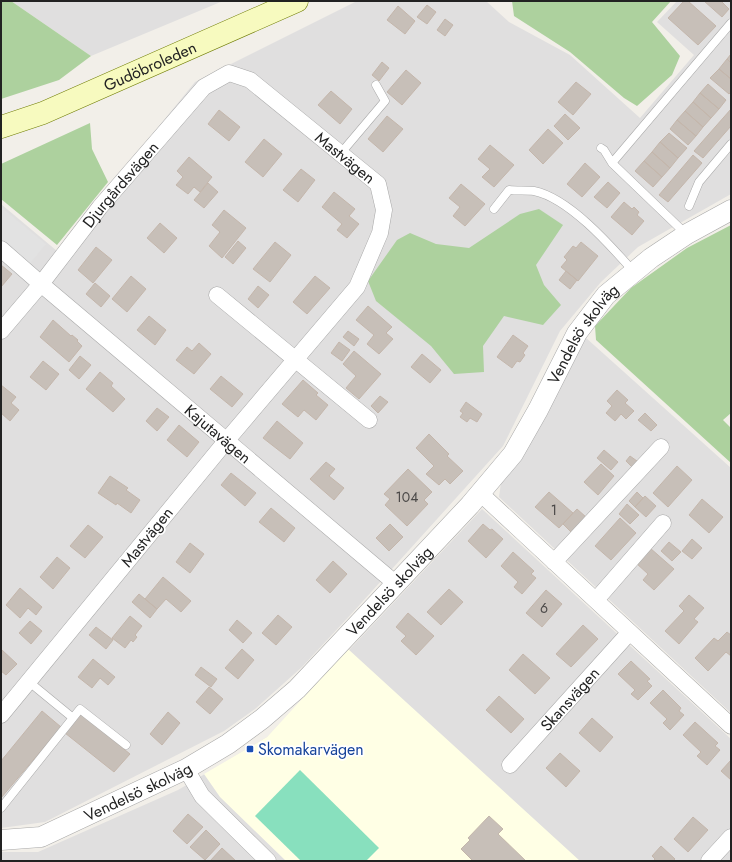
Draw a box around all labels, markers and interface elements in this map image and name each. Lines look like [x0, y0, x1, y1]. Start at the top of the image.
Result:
street label: Gudöbroleden [100, 35, 200, 97]
street label: Mastvägen [310, 126, 380, 189]
street label: Djurgårdsvägen [77, 136, 164, 232]
street label: Vendelsö skolväg [541, 278, 623, 388]
street label: Kajutavägen [180, 399, 257, 469]
house number: 104 [396, 487, 418, 507]
house number: 1 [551, 500, 557, 520]
street label: Mastvägen [116, 502, 178, 572]
street label: Vendelsö skolväg [341, 541, 438, 641]
house number: 6 [540, 598, 548, 618]
street label: Skansvägen [535, 662, 605, 736]
place label: Skomakarvägen [258, 738, 364, 761]
marker: Skomakarvägen [245, 744, 255, 754]
street label: Vendelsö skolväg [80, 757, 196, 827]

